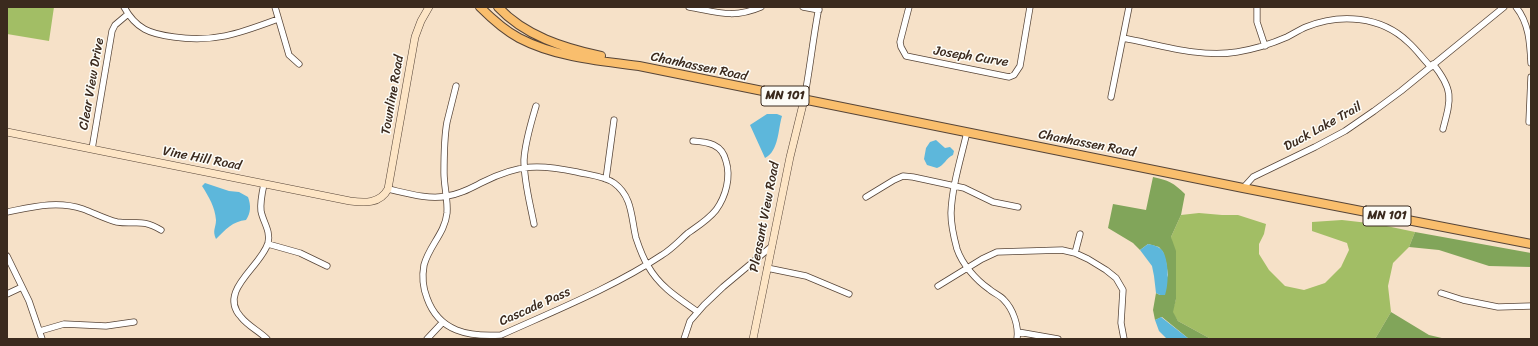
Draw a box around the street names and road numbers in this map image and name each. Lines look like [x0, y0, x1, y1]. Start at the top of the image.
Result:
street label: Clear View Drive [76, 37, 108, 131]
street label: Joseph Curve [932, 43, 1010, 71]
street label: Chanhassen Road [649, 49, 749, 85]
street label: Townline Road [378, 54, 408, 136]
road number: MN 101 [761, 86, 809, 106]
street label: Duck Lake Trail [1282, 99, 1364, 155]
street label: Chanhassen Road [1037, 127, 1137, 161]
street label: Vine Hill Road [161, 144, 243, 174]
street label: Pleasant View Road [747, 161, 783, 273]
road number: MN 101 [1363, 206, 1411, 226]
street label: Cascade Pass [497, 284, 573, 330]

